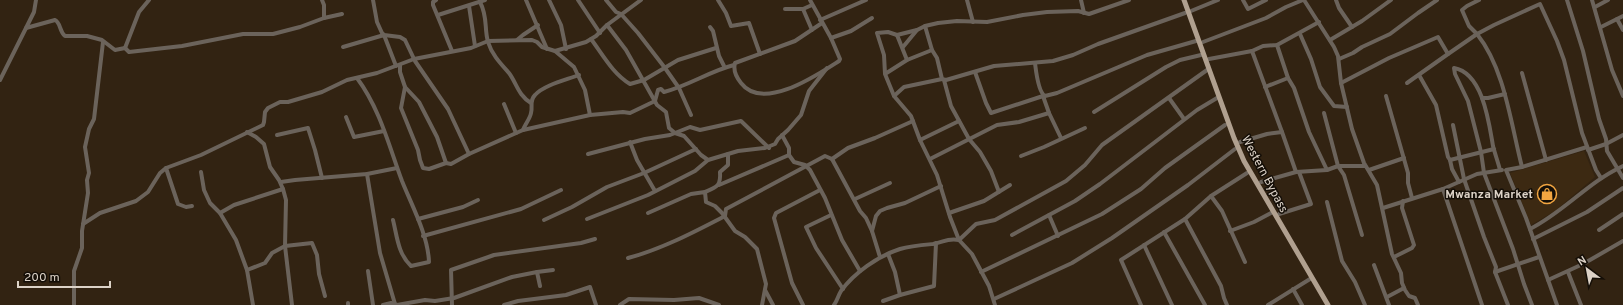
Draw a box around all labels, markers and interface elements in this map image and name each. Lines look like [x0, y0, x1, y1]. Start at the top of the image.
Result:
street label: Western Bypass [1237, 133, 1291, 216]
shop icon: Mwanza Market [1536, 183, 1558, 205]
place label: Mwanza Market [1445, 187, 1533, 203]
north arrow [1567, 249, 1607, 289]
text: N [1575, 253, 1589, 269]
scale bar [18, 263, 110, 289]
text: 200 m [24, 270, 60, 286]

